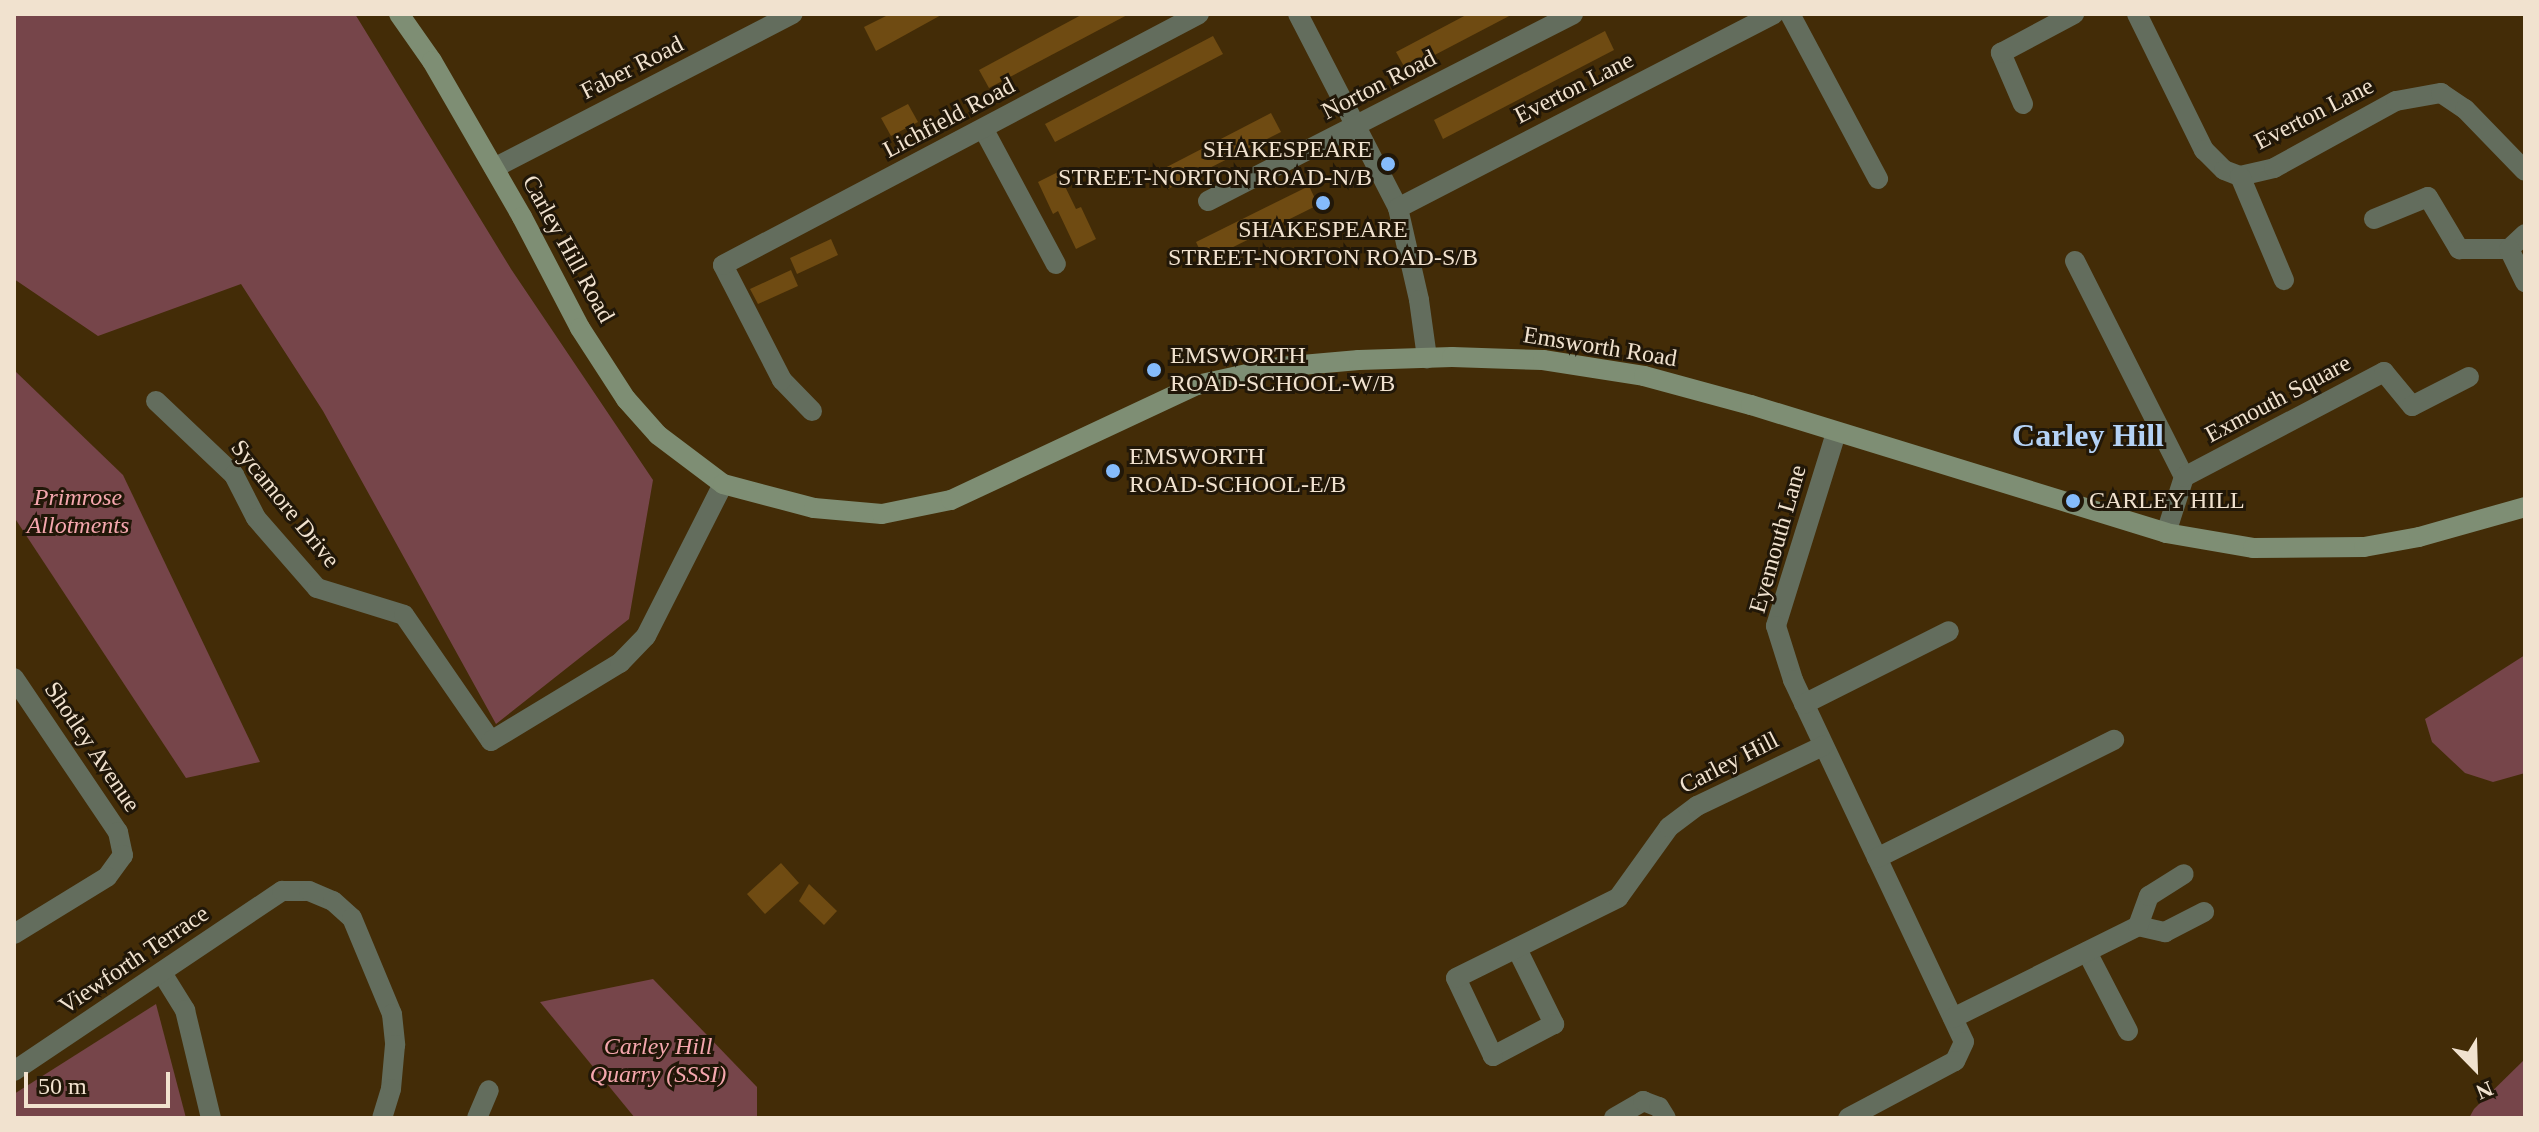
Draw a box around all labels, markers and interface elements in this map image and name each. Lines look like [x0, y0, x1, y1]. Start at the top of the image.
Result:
street label: Faber Road [576, 30, 688, 106]
street label: Norton Road [1317, 44, 1441, 126]
street label: Everton Lane [1510, 46, 1638, 130]
street label: Lichfield Road [878, 71, 1020, 165]
street label: Everton Lane [2250, 72, 2378, 156]
place label: SHAKESPEARE STREET-NORTON ROAD-N/B [1058, 136, 1372, 192]
marker: SHAKESPEARE STREET-NORTON ROAD-N/B [1379, 155, 1397, 173]
street label: Carley Hill Road [516, 170, 620, 328]
marker: SHAKESPEARE STREET-NORTON ROAD-S/B [1314, 194, 1332, 212]
place label: SHAKESPEARE STREET-NORTON ROAD-S/B [1168, 216, 1478, 272]
street label: Emsworth Road [1521, 321, 1679, 373]
place label: EMSWORTH ROAD-SCHOOL-W/B [1170, 342, 1395, 398]
street label: Exmouth Square [2200, 349, 2356, 449]
marker: EMSWORTH ROAD-SCHOOL-W/B [1145, 361, 1163, 379]
district label: Carley Hill [2012, 416, 2164, 454]
street label: Sycamore Drive [225, 434, 345, 574]
place label: EMSWORTH ROAD-SCHOOL-E/B [1129, 443, 1346, 499]
marker: EMSWORTH ROAD-SCHOOL-E/B [1104, 462, 1122, 480]
street label: Eyemouth Lane [1743, 462, 1813, 616]
park label: Primrose Allotments [27, 484, 129, 540]
place label: CARLEY HILL [2089, 487, 2246, 515]
marker: CARLEY HILL [2064, 492, 2082, 510]
street label: Shotley Avenue [38, 676, 146, 818]
street label: Carley Hill [1675, 726, 1783, 800]
street label: Viewforth Terrace [54, 899, 214, 1021]
north arrow [2435, 1028, 2515, 1108]
park label: Carley Hill Quarry (SSSI) [590, 1033, 726, 1089]
scale bar [28, 1056, 174, 1106]
text: 50 m [38, 1073, 87, 1099]
text: N [2472, 1076, 2497, 1105]

